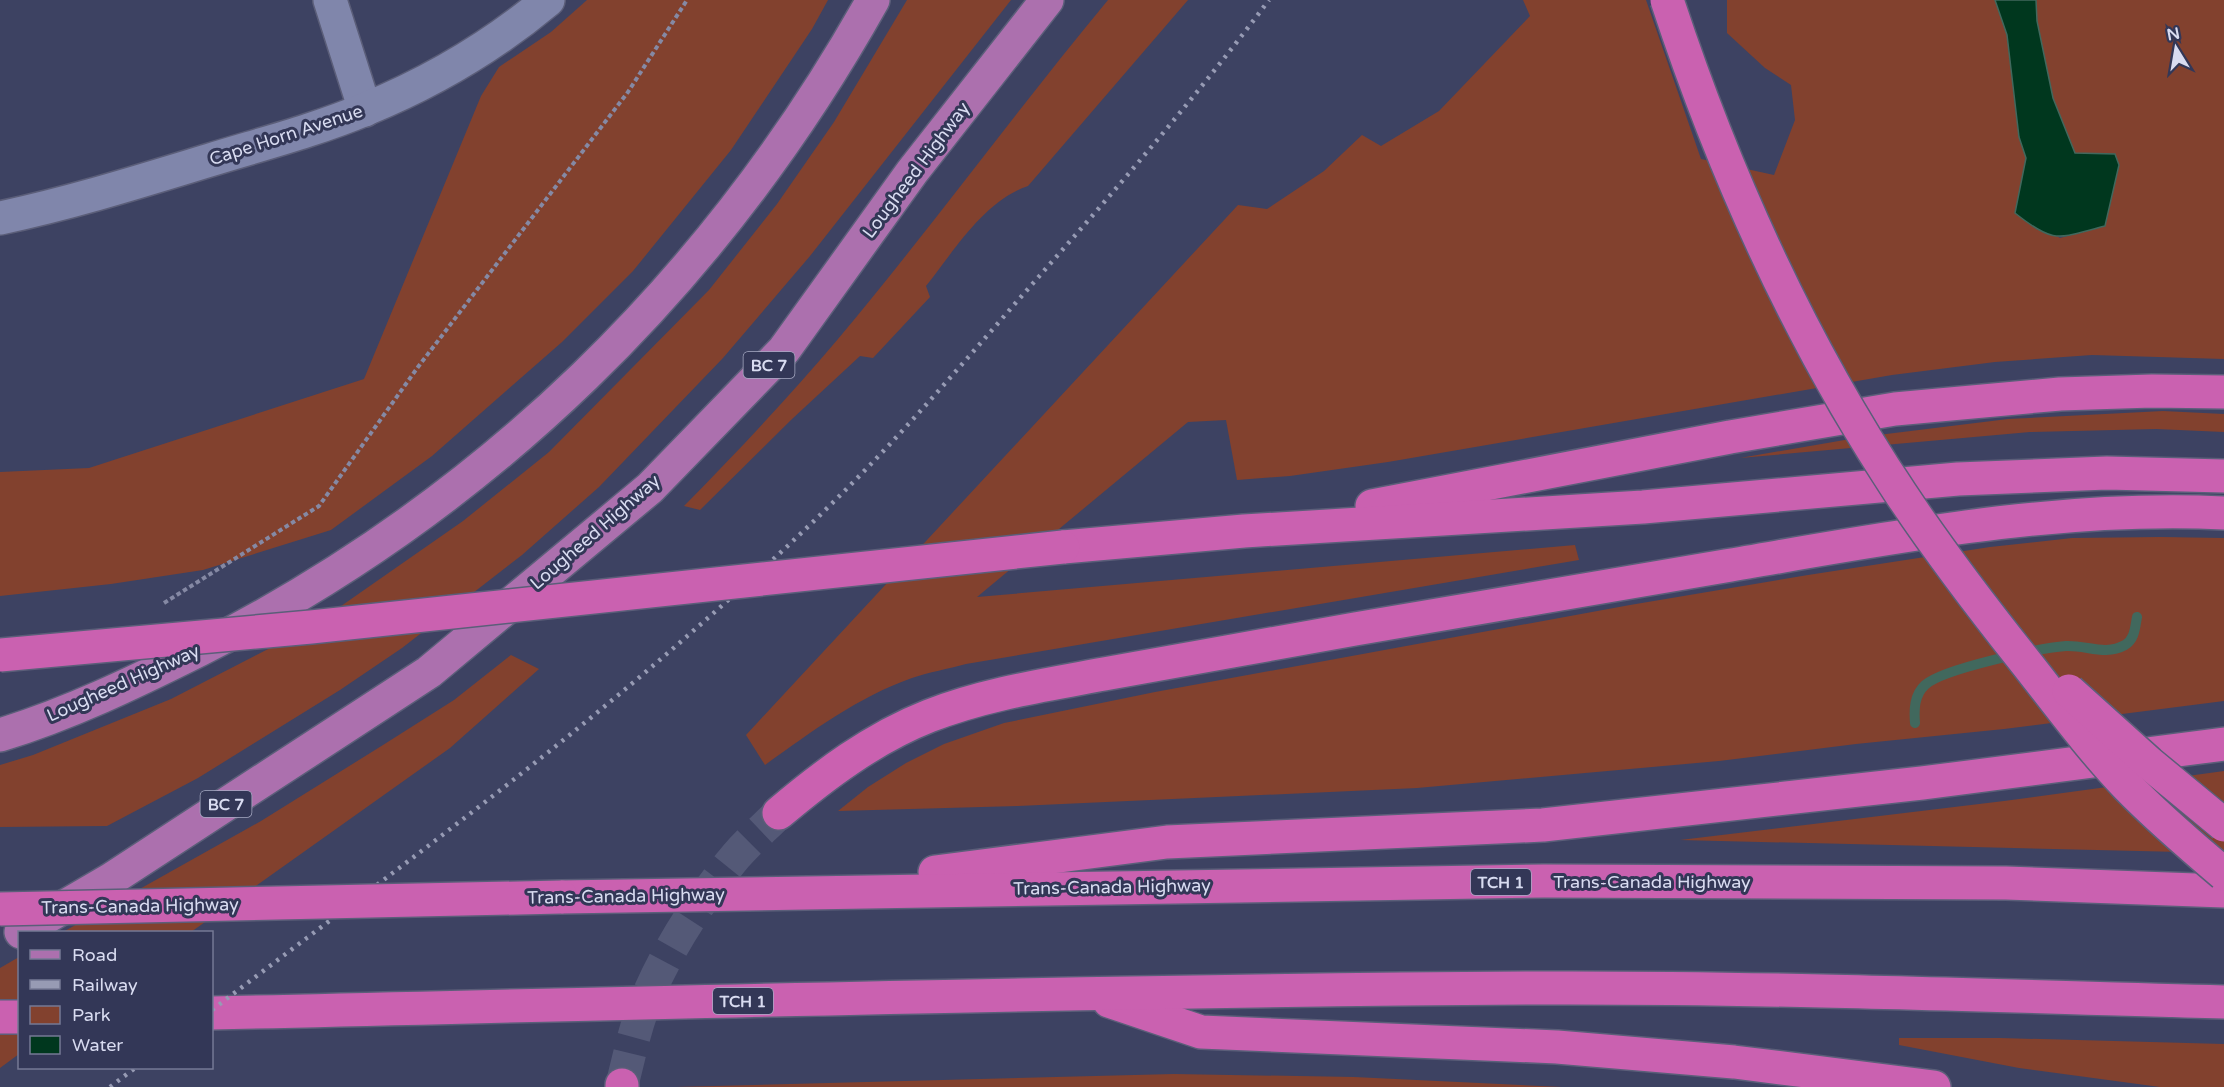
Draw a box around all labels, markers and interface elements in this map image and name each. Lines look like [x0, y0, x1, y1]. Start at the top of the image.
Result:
north arrow [2146, 18, 2206, 78]
text: N [2165, 23, 2182, 45]
street label: Lougheed Highway [858, 97, 975, 242]
street label: Cape Horn Avenue [206, 100, 366, 170]
road number: BC 7 [744, 352, 794, 378]
street label: Lougheed Highway [526, 469, 665, 594]
street label: Lougheed Highway [43, 639, 203, 727]
road number: BC 7 [200, 791, 252, 817]
road number: TCH 1 [1471, 869, 1531, 895]
street label: Trans-Canada Highway [1553, 871, 1751, 893]
street label: Trans-Canada Highway [1013, 874, 1211, 900]
street label: Trans-Canada Highway [527, 883, 725, 909]
street label: Trans-Canada Highway [41, 893, 239, 919]
legend [18, 931, 213, 1069]
text: Road [72, 944, 117, 966]
text: Railway [72, 974, 138, 996]
road number: TCH 1 [713, 988, 773, 1014]
text: Park [72, 1004, 111, 1026]
text: Water [72, 1034, 123, 1056]

